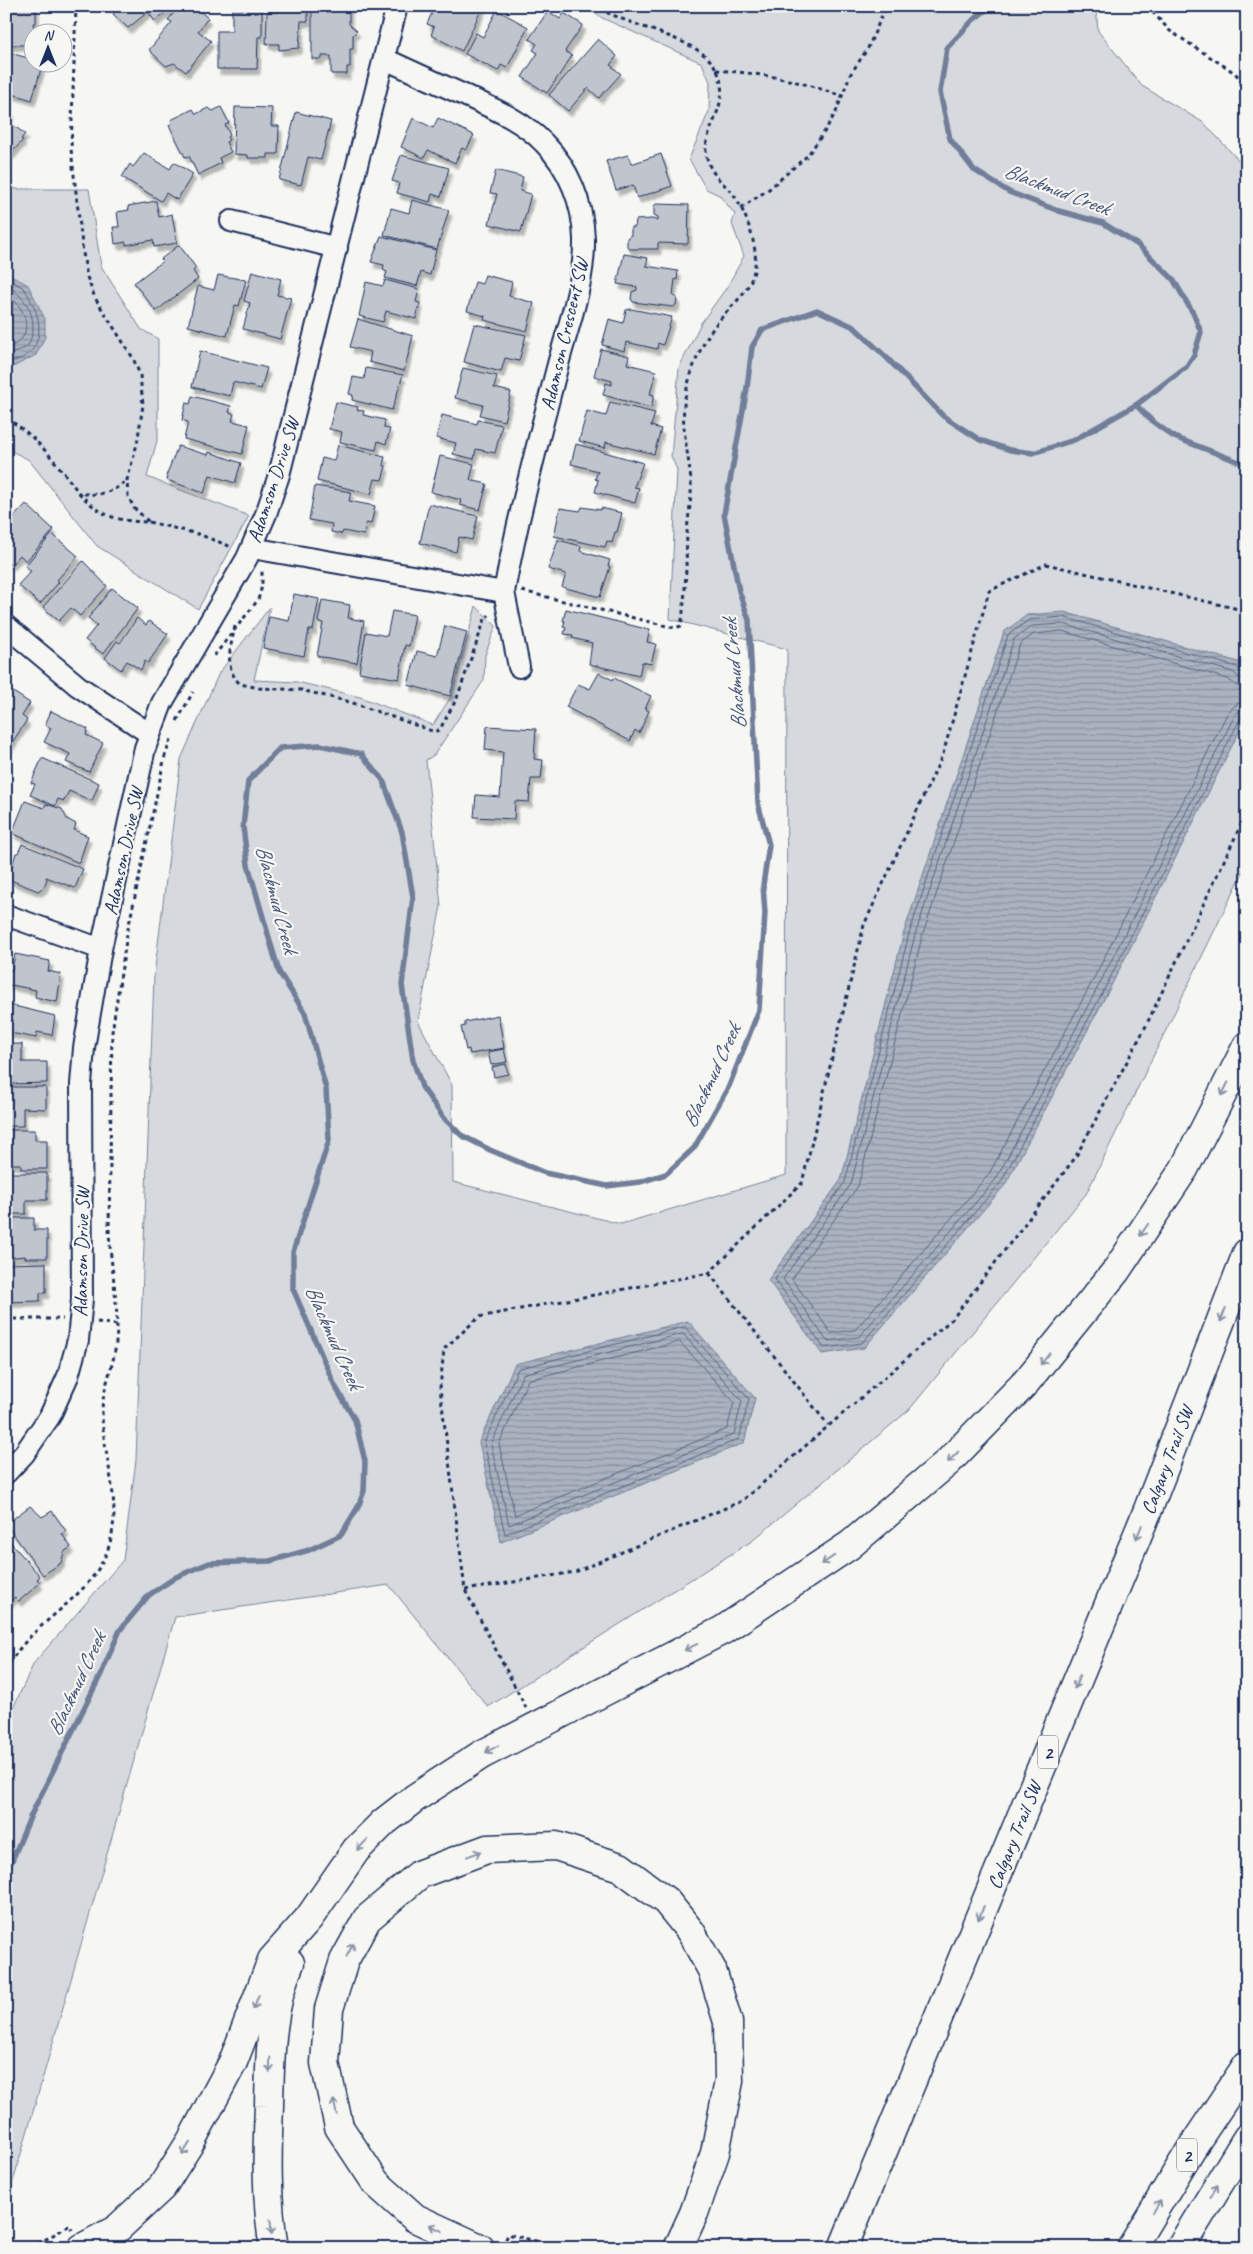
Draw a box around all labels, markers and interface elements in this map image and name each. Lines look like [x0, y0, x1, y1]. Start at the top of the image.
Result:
north arrow [22, 22, 72, 72]
text: N [44, 27, 55, 44]
water label: Blackmud Creek [1001, 157, 1116, 222]
street label: Adamson Crescent SW [535, 253, 595, 413]
street label: Adamson Drive SW [242, 412, 306, 546]
water label: Blackmud Creek [716, 614, 752, 730]
street label: Adamson Drive SW [98, 782, 150, 917]
water label: Blackmud Creek [250, 842, 305, 959]
water label: Blackmud Creek [676, 1017, 748, 1132]
one-way arrow [1220, 1082, 1230, 1097]
street label: Adamson Drive SW [68, 1184, 95, 1317]
one-way arrow [1138, 1223, 1149, 1237]
water label: Blackmud Creek [300, 1281, 370, 1396]
one-way arrow [1218, 1307, 1227, 1322]
one-way arrow [1039, 1352, 1050, 1365]
street label: Calgary Trail SW [1135, 1400, 1200, 1518]
one-way arrow [947, 1450, 959, 1463]
one-way arrow [1134, 1524, 1144, 1539]
one-way arrow [821, 1555, 835, 1565]
water label: Blackmud Creek [41, 1625, 113, 1740]
one-way arrow [684, 1643, 699, 1652]
one-way arrow [1072, 1674, 1081, 1689]
road number: 2 [1038, 1735, 1058, 1768]
one-way arrow [485, 1744, 500, 1754]
street label: Calgary Trail SW [982, 1775, 1048, 1893]
one-way arrow [356, 1838, 368, 1851]
one-way arrow [466, 1849, 481, 1858]
one-way arrow [976, 1905, 986, 1920]
one-way arrow [346, 1943, 356, 1957]
one-way arrow [251, 1994, 260, 2010]
one-way arrow [265, 2056, 275, 2073]
one-way arrow [330, 2100, 339, 2116]
road number: 2 [1177, 2138, 1197, 2172]
one-way arrow [181, 2141, 191, 2155]
one-way arrow [1210, 2185, 1220, 2199]
one-way arrow [1152, 2200, 1162, 2214]
one-way arrow [267, 2219, 276, 2235]
one-way arrow [428, 2223, 443, 2233]

